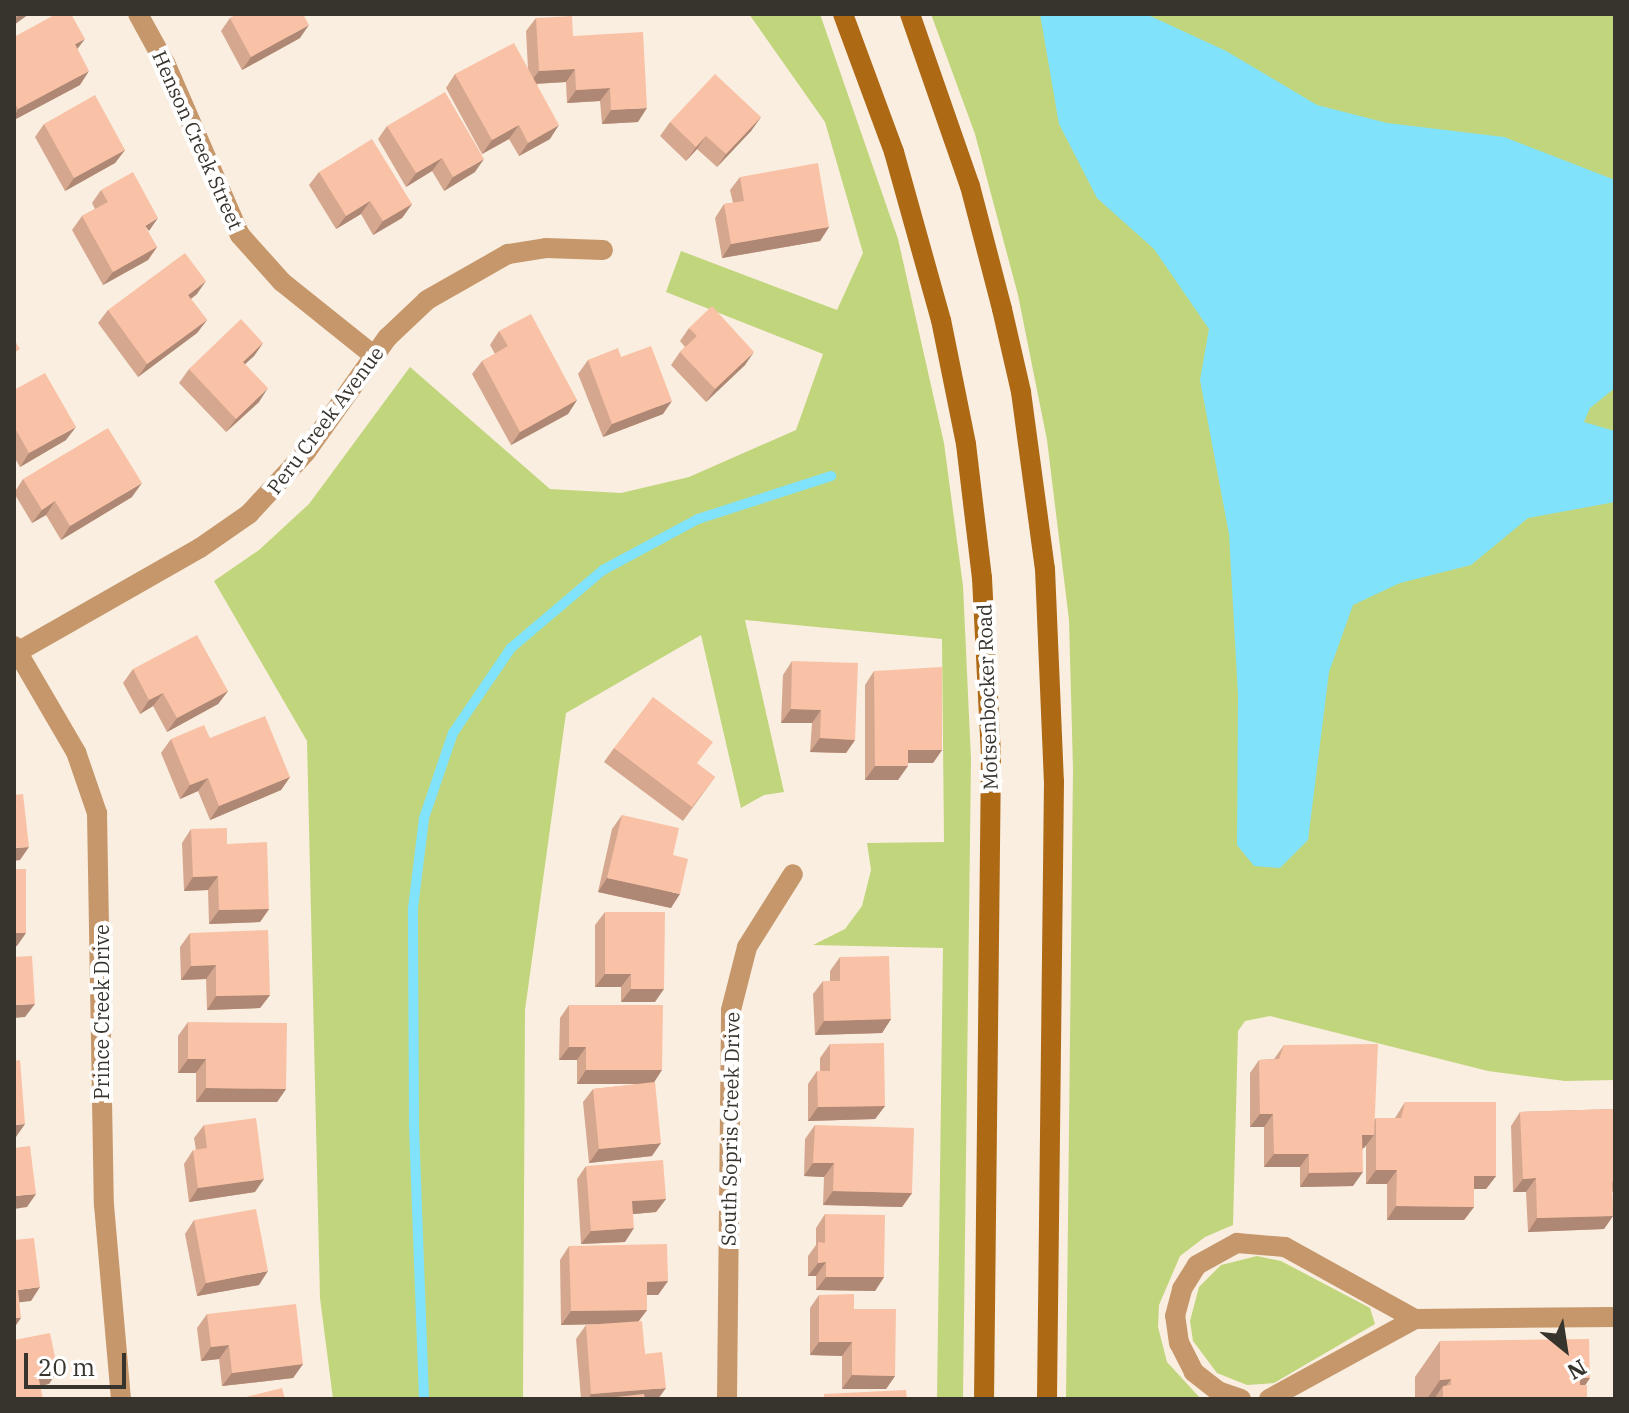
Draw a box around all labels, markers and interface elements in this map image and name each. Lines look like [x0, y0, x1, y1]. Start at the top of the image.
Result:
street label: Henson Creek Street [148, 47, 248, 233]
street label: Peru Creek Avenue [262, 341, 388, 499]
street label: Motsenbocker Road [972, 603, 1002, 791]
street label: Prince Creek Drive [89, 924, 113, 1100]
street label: South Sopris Creek Drive [716, 1012, 744, 1246]
north arrow [1525, 1309, 1605, 1389]
scale bar [28, 1337, 130, 1387]
text: 20 m [38, 1351, 95, 1383]
text: N [1562, 1353, 1592, 1387]

